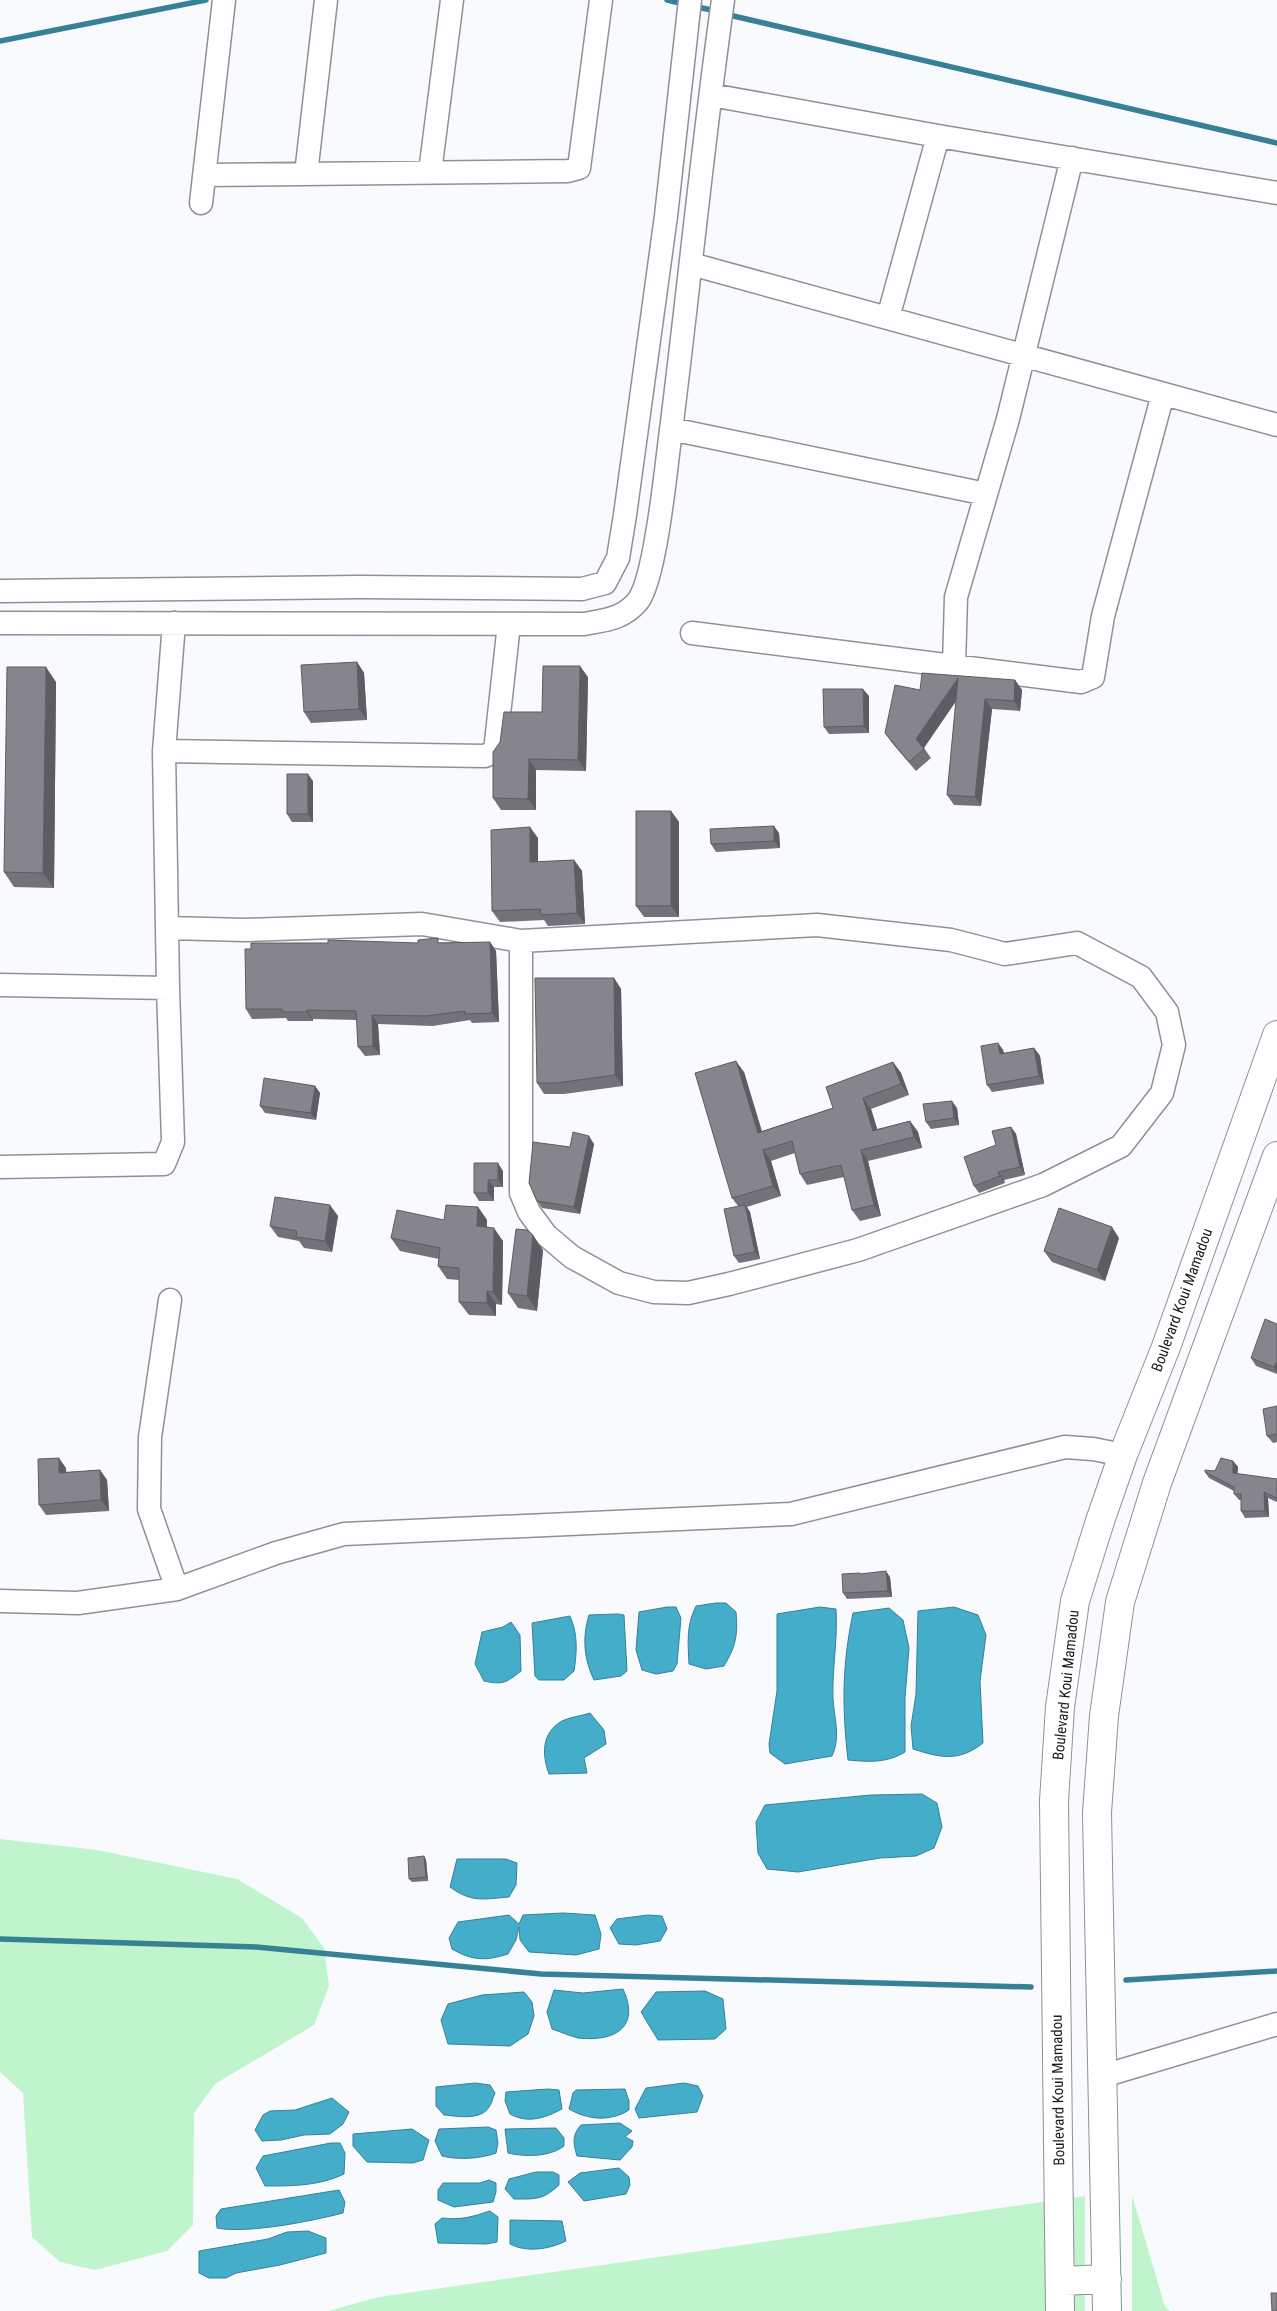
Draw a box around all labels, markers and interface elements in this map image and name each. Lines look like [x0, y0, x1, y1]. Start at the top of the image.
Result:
street label: Boulevard Koui Mamadou [1148, 1226, 1216, 1374]
street label: Boulevard Koui Mamadou [1049, 1609, 1083, 1761]
street label: Boulevard Koui Mamadou [1048, 2014, 1068, 2166]

